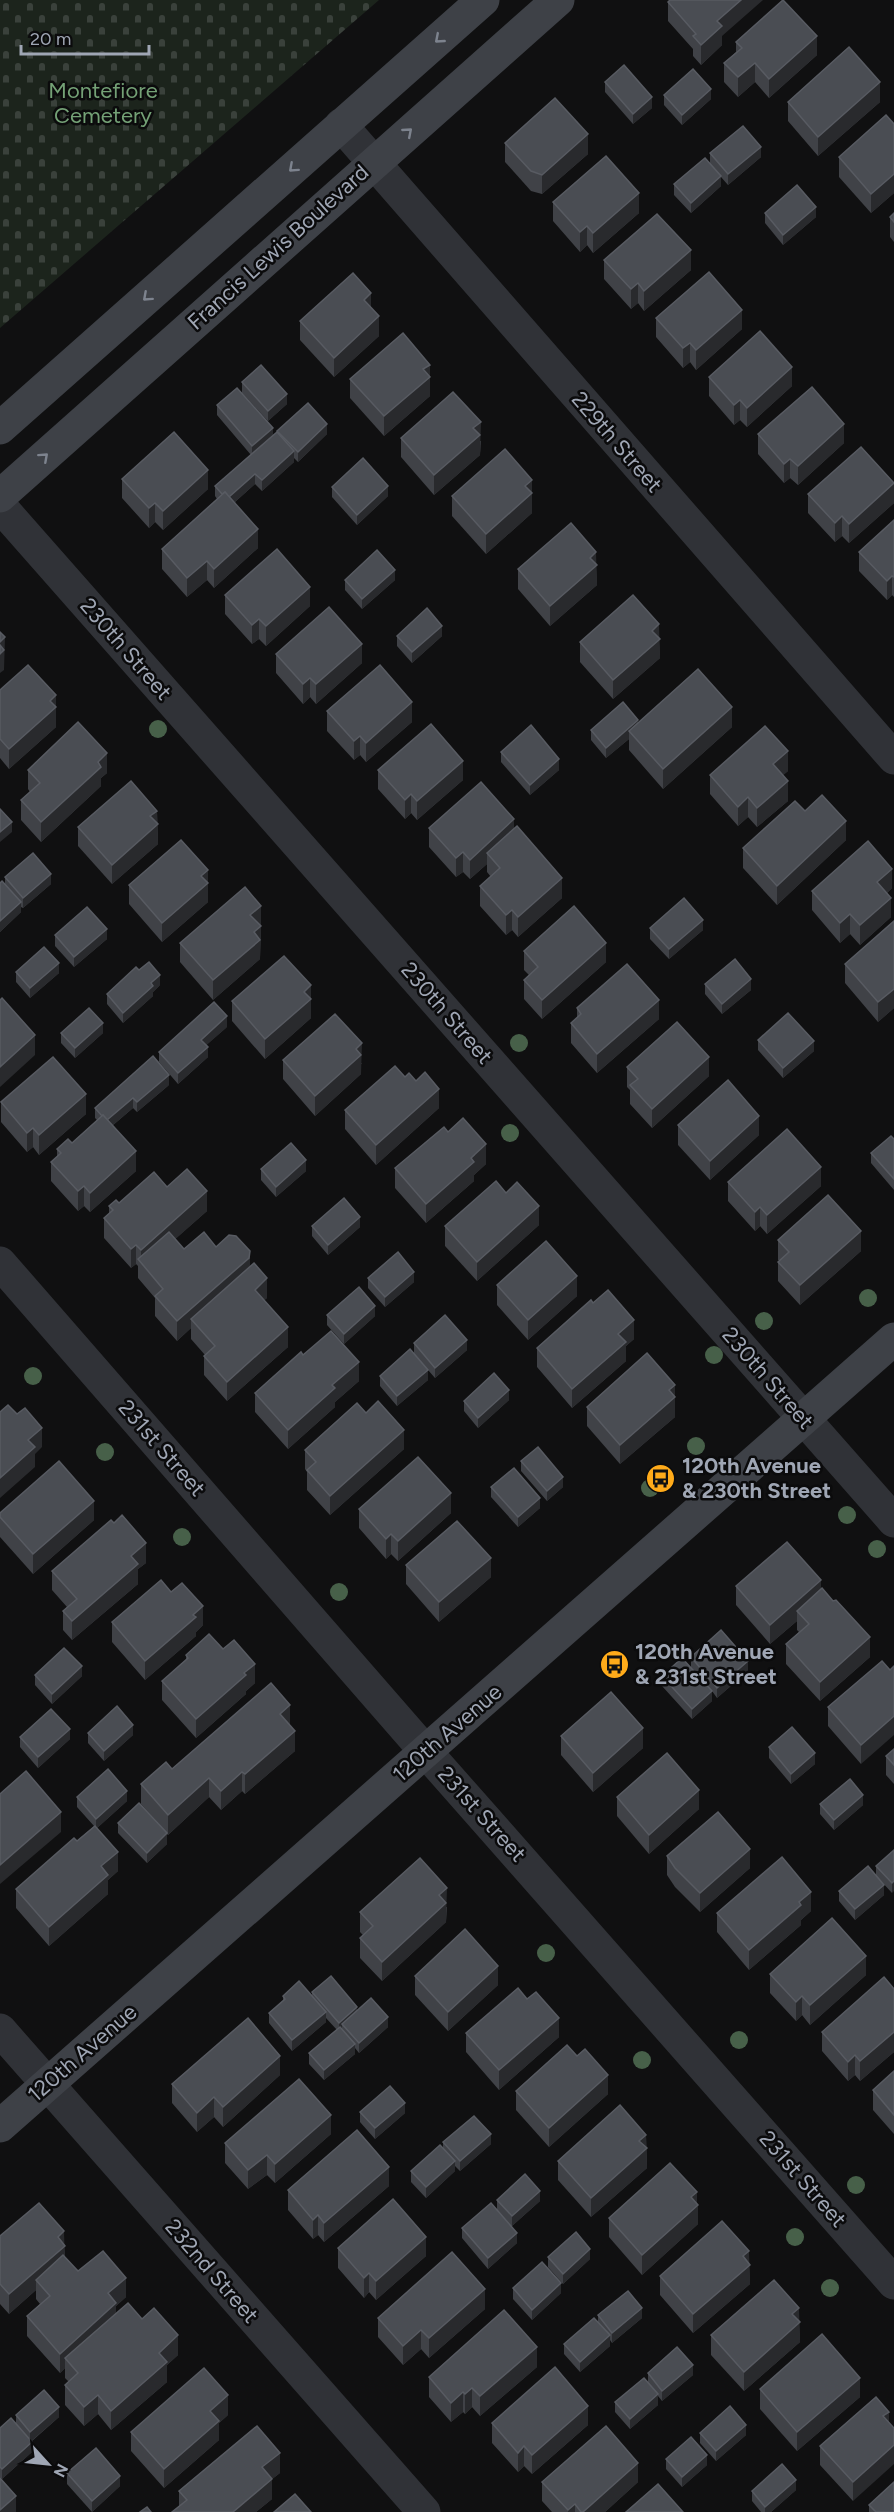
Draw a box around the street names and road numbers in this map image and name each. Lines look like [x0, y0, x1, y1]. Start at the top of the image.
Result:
street label: Francis Lewis Boulevard [182, 159, 374, 335]
street label: 229th Street [566, 386, 668, 498]
street label: 230th Street [74, 593, 178, 705]
street label: 230th Street [395, 957, 499, 1069]
street label: 230th Street [716, 1322, 820, 1434]
street label: 231st Street [113, 1394, 211, 1502]
street label: 120th Avenue [387, 1678, 507, 1788]
street label: 231st Street [432, 1761, 532, 1867]
street label: 120th Avenue [22, 1998, 142, 2108]
street label: 231st Street [754, 2125, 852, 2233]
street label: 232nd Street [160, 2214, 264, 2328]

